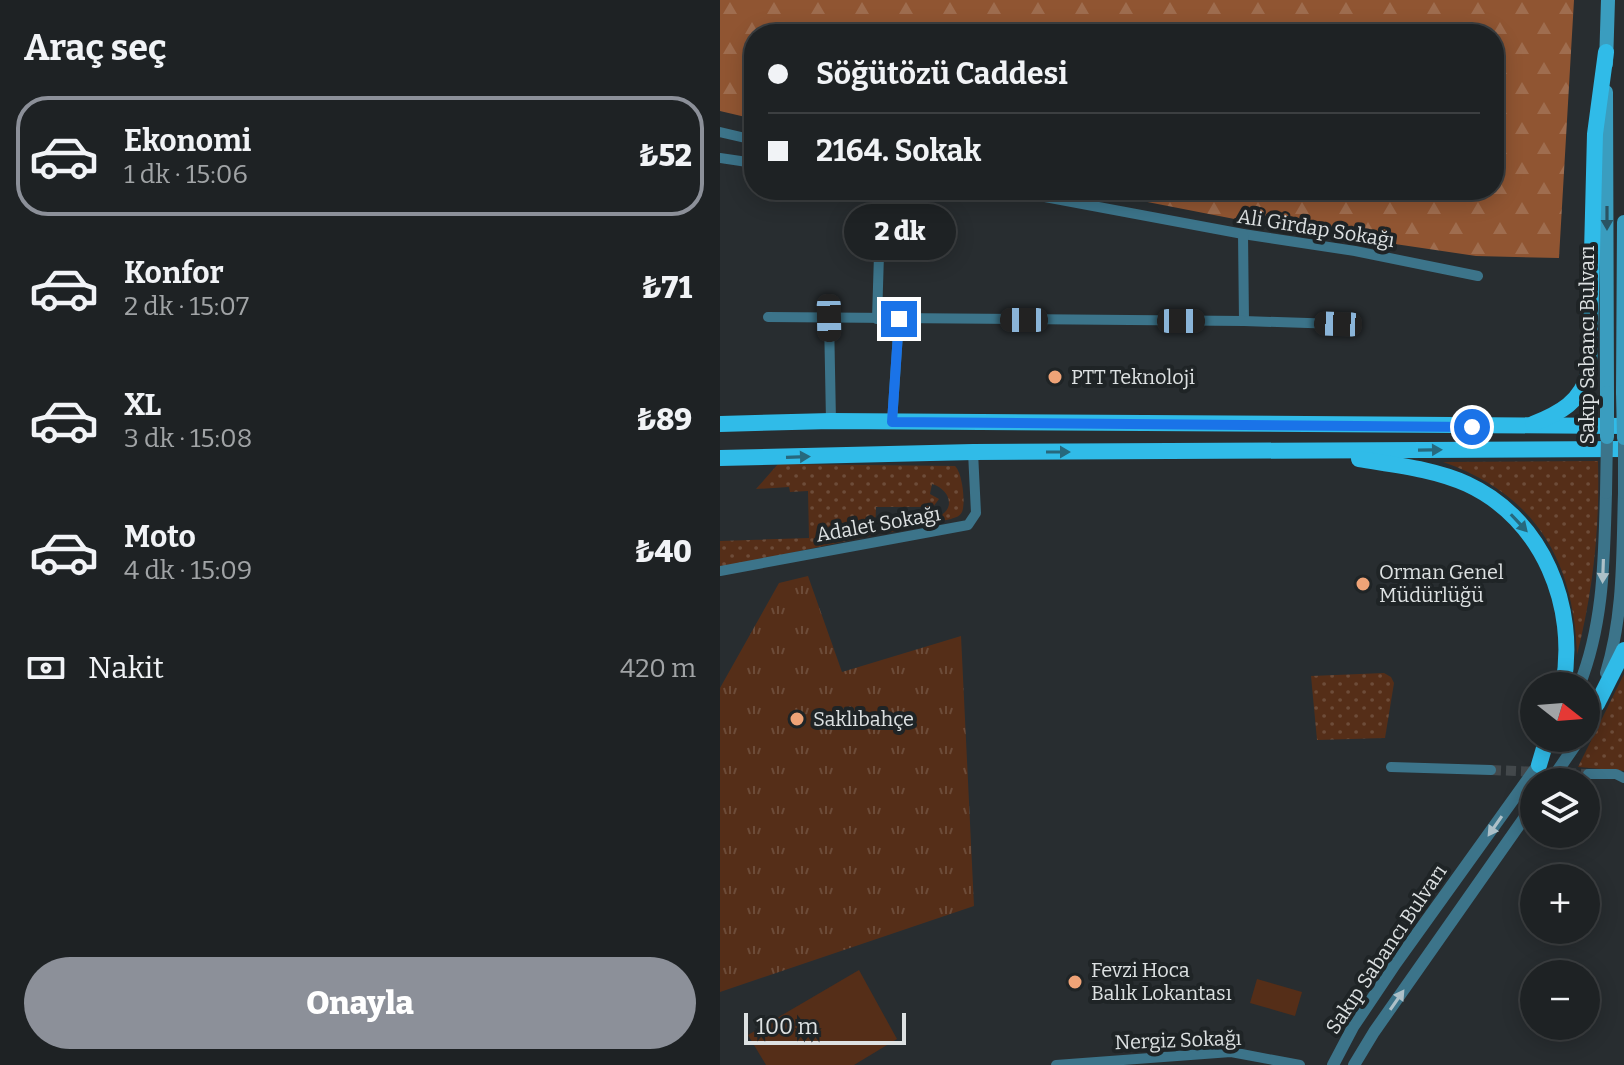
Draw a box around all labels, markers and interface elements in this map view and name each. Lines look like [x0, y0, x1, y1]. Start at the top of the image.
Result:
text: Araç seç [24, 26, 167, 70]
text: Söğütözü Caddesi [816, 56, 1068, 92]
icon: car [28, 120, 100, 192]
text: Ekonomi [124, 123, 251, 159]
text: 2164. Sokak [816, 133, 981, 169]
text: ₺52 [639, 138, 692, 174]
text: 1 dk · 15:06 [124, 159, 248, 190]
callout: 2 dk [843, 203, 955, 259]
street label: Ali Girdap Sokağı [1236, 204, 1396, 252]
one-way arrow [1601, 206, 1613, 231]
text: 2 dk [875, 216, 925, 247]
street label: Sakıp Sabancı Bulvarı [1575, 245, 1599, 444]
icon: car [28, 252, 100, 324]
text: Konfor [124, 255, 224, 291]
text: ₺71 [642, 270, 692, 306]
text: 2 dk · 15:07 [124, 291, 249, 322]
car [817, 294, 841, 342]
route end [881, 301, 917, 337]
car [1000, 308, 1048, 332]
car [1157, 309, 1205, 333]
car [1314, 311, 1362, 337]
place label: PTT Teknoloji [1071, 365, 1195, 390]
marker: PTT Teknoloji [1046, 368, 1064, 386]
icon: car [28, 384, 100, 456]
text: XL [124, 387, 161, 423]
text: ₺89 [636, 402, 692, 438]
route start [1454, 409, 1490, 445]
text: 3 dk · 15:08 [124, 423, 252, 454]
one-way arrow [1418, 444, 1443, 457]
one-way arrow [1046, 446, 1071, 458]
one-way arrow [786, 451, 811, 463]
street label: Adalet Sokağı [814, 501, 942, 547]
one-way arrow [1509, 513, 1527, 532]
icon: car [28, 516, 100, 588]
text: Moto [124, 519, 196, 555]
text: ₺40 [634, 534, 692, 570]
text: 4 dk · 15:09 [124, 555, 252, 586]
one-way arrow [1597, 559, 1610, 584]
place label: Orman Genel Müdürlüğü [1379, 560, 1504, 607]
marker: Orman Genel Müdürlüğü [1354, 575, 1372, 593]
icon: cash [24, 646, 68, 690]
text: Nakit [88, 650, 164, 686]
text: 420 m [620, 653, 696, 684]
north arrow [1520, 672, 1600, 752]
map controls [1520, 672, 1600, 1040]
place label: Saklıbahçe [813, 707, 914, 731]
marker: Saklıbahçe [788, 710, 806, 728]
button: layers [1520, 768, 1600, 848]
one-way arrow [1488, 815, 1504, 836]
street label: Sakıp Sabancı Bulvarı [1320, 860, 1452, 1038]
button: + [1520, 864, 1600, 944]
button: Onayla [24, 957, 696, 1049]
place label: Fevzi Hoca Balık Lokantası [1091, 958, 1232, 1005]
button: − [1520, 960, 1600, 1040]
marker: Fevzi Hoca Balık Lokantası [1066, 973, 1084, 991]
one-way arrow [1389, 989, 1404, 1010]
scale bar [744, 1009, 906, 1045]
text: 100 m [756, 1013, 819, 1040]
street label: Nergiz Sokağı [1114, 1026, 1242, 1054]

